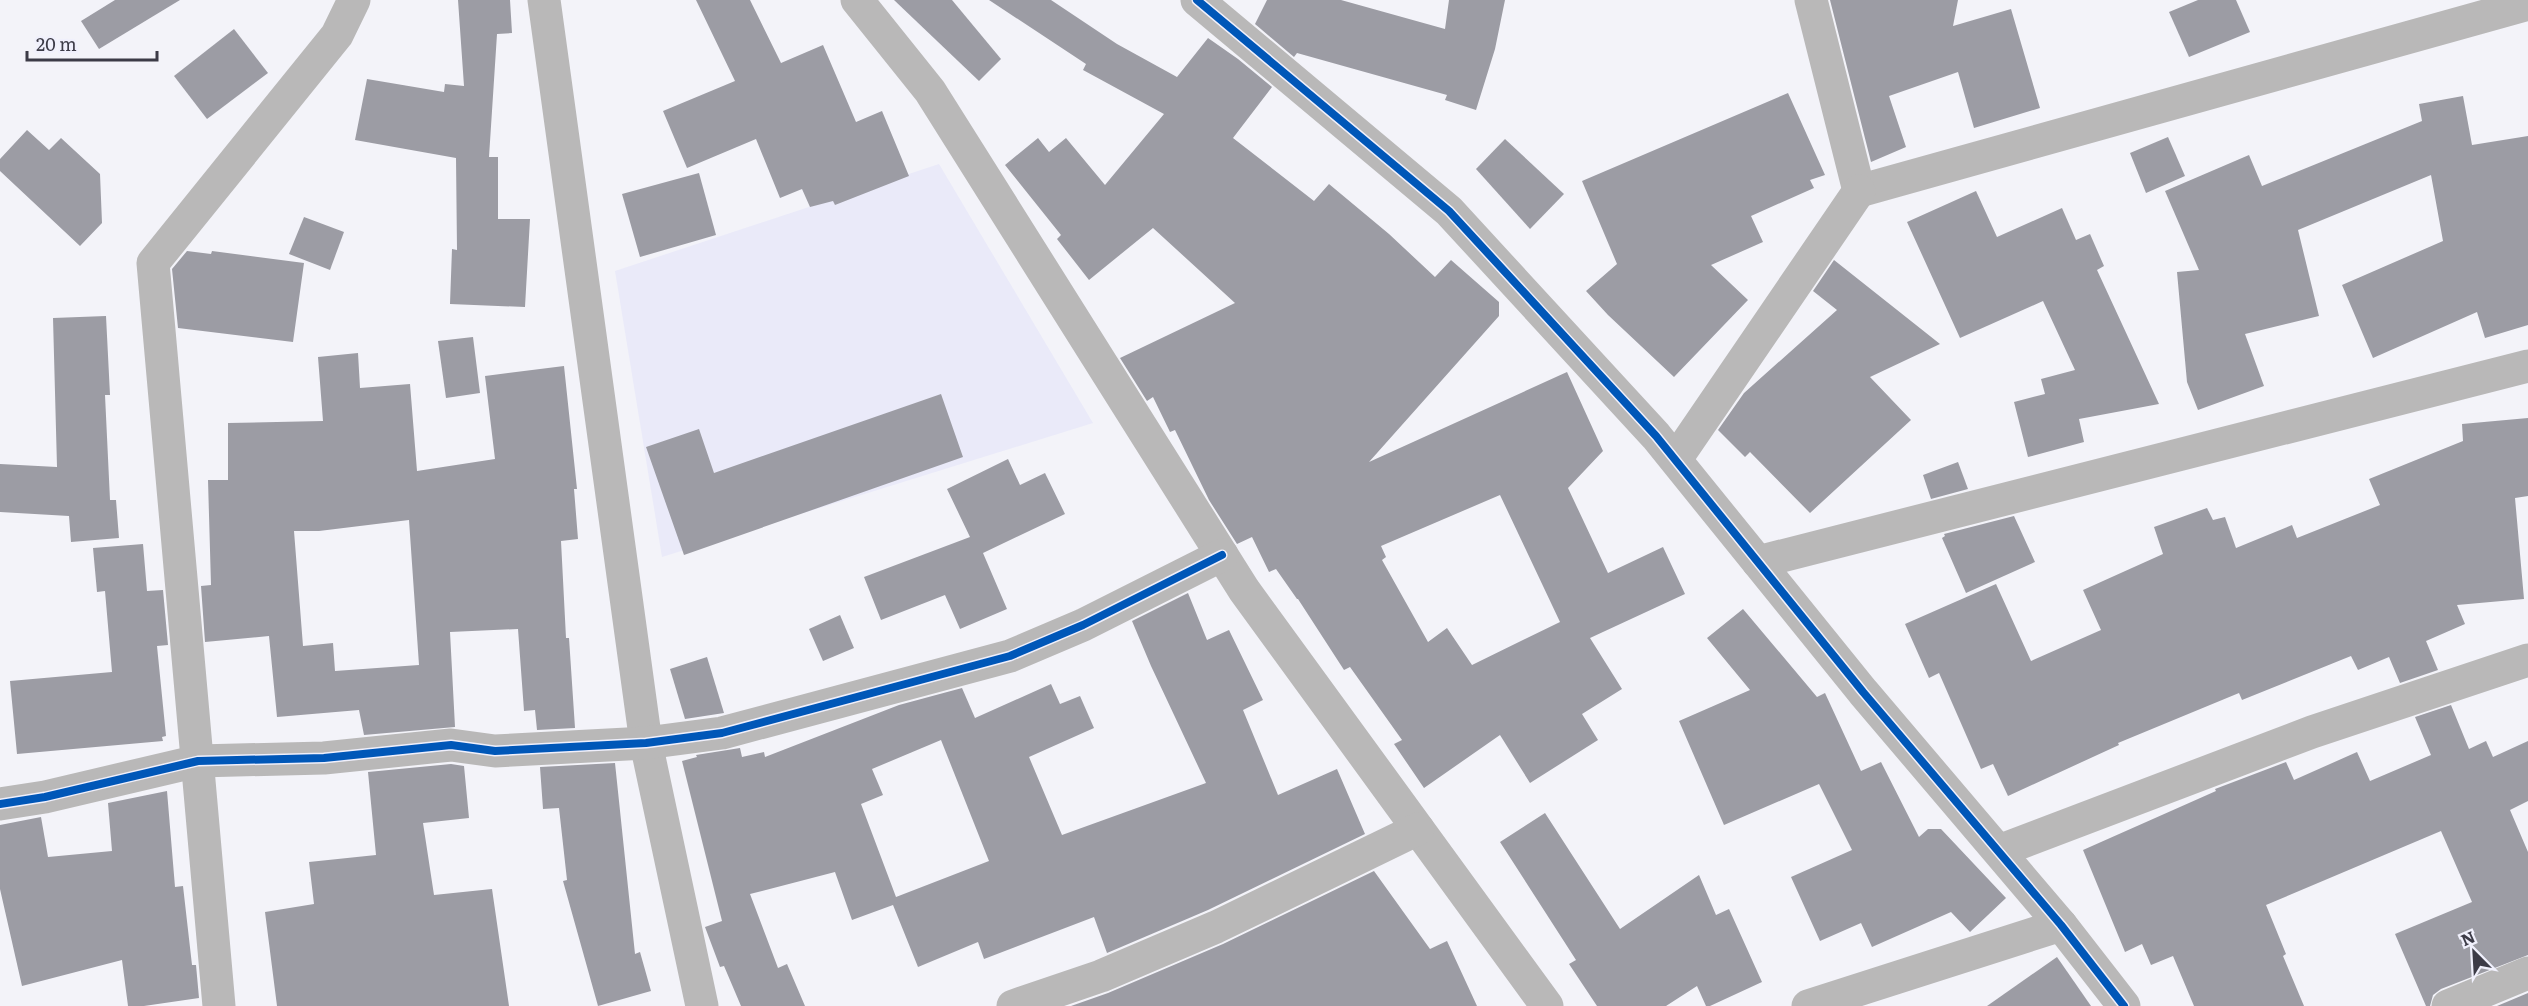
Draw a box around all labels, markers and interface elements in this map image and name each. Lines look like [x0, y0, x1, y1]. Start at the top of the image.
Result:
scale bar [27, 24, 158, 62]
text: 20 m [36, 30, 77, 57]
north arrow [2444, 922, 2504, 982]
text: N [2456, 924, 2479, 951]

